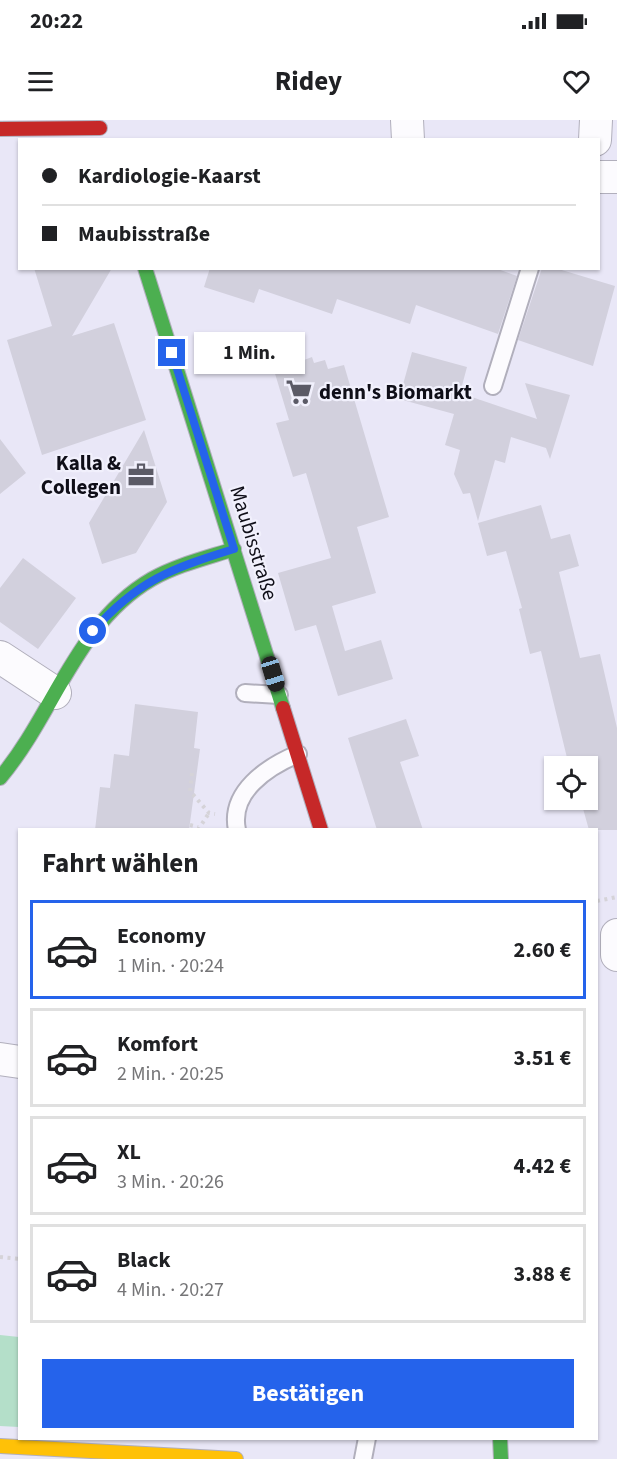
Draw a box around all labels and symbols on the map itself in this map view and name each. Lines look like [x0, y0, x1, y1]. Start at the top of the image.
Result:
callout: 1 Min. [193, 332, 304, 374]
route end [158, 339, 185, 366]
supermarket icon: denn's Biomarkt [284, 377, 314, 407]
place label: denn's Biomarkt [319, 377, 472, 407]
place label: Kalla & Collegen [41, 448, 121, 502]
office icon: Kalla & Collegen [126, 460, 156, 490]
street label: Maubisstraße [222, 482, 286, 604]
route start [79, 617, 106, 644]
car [259, 654, 287, 694]

